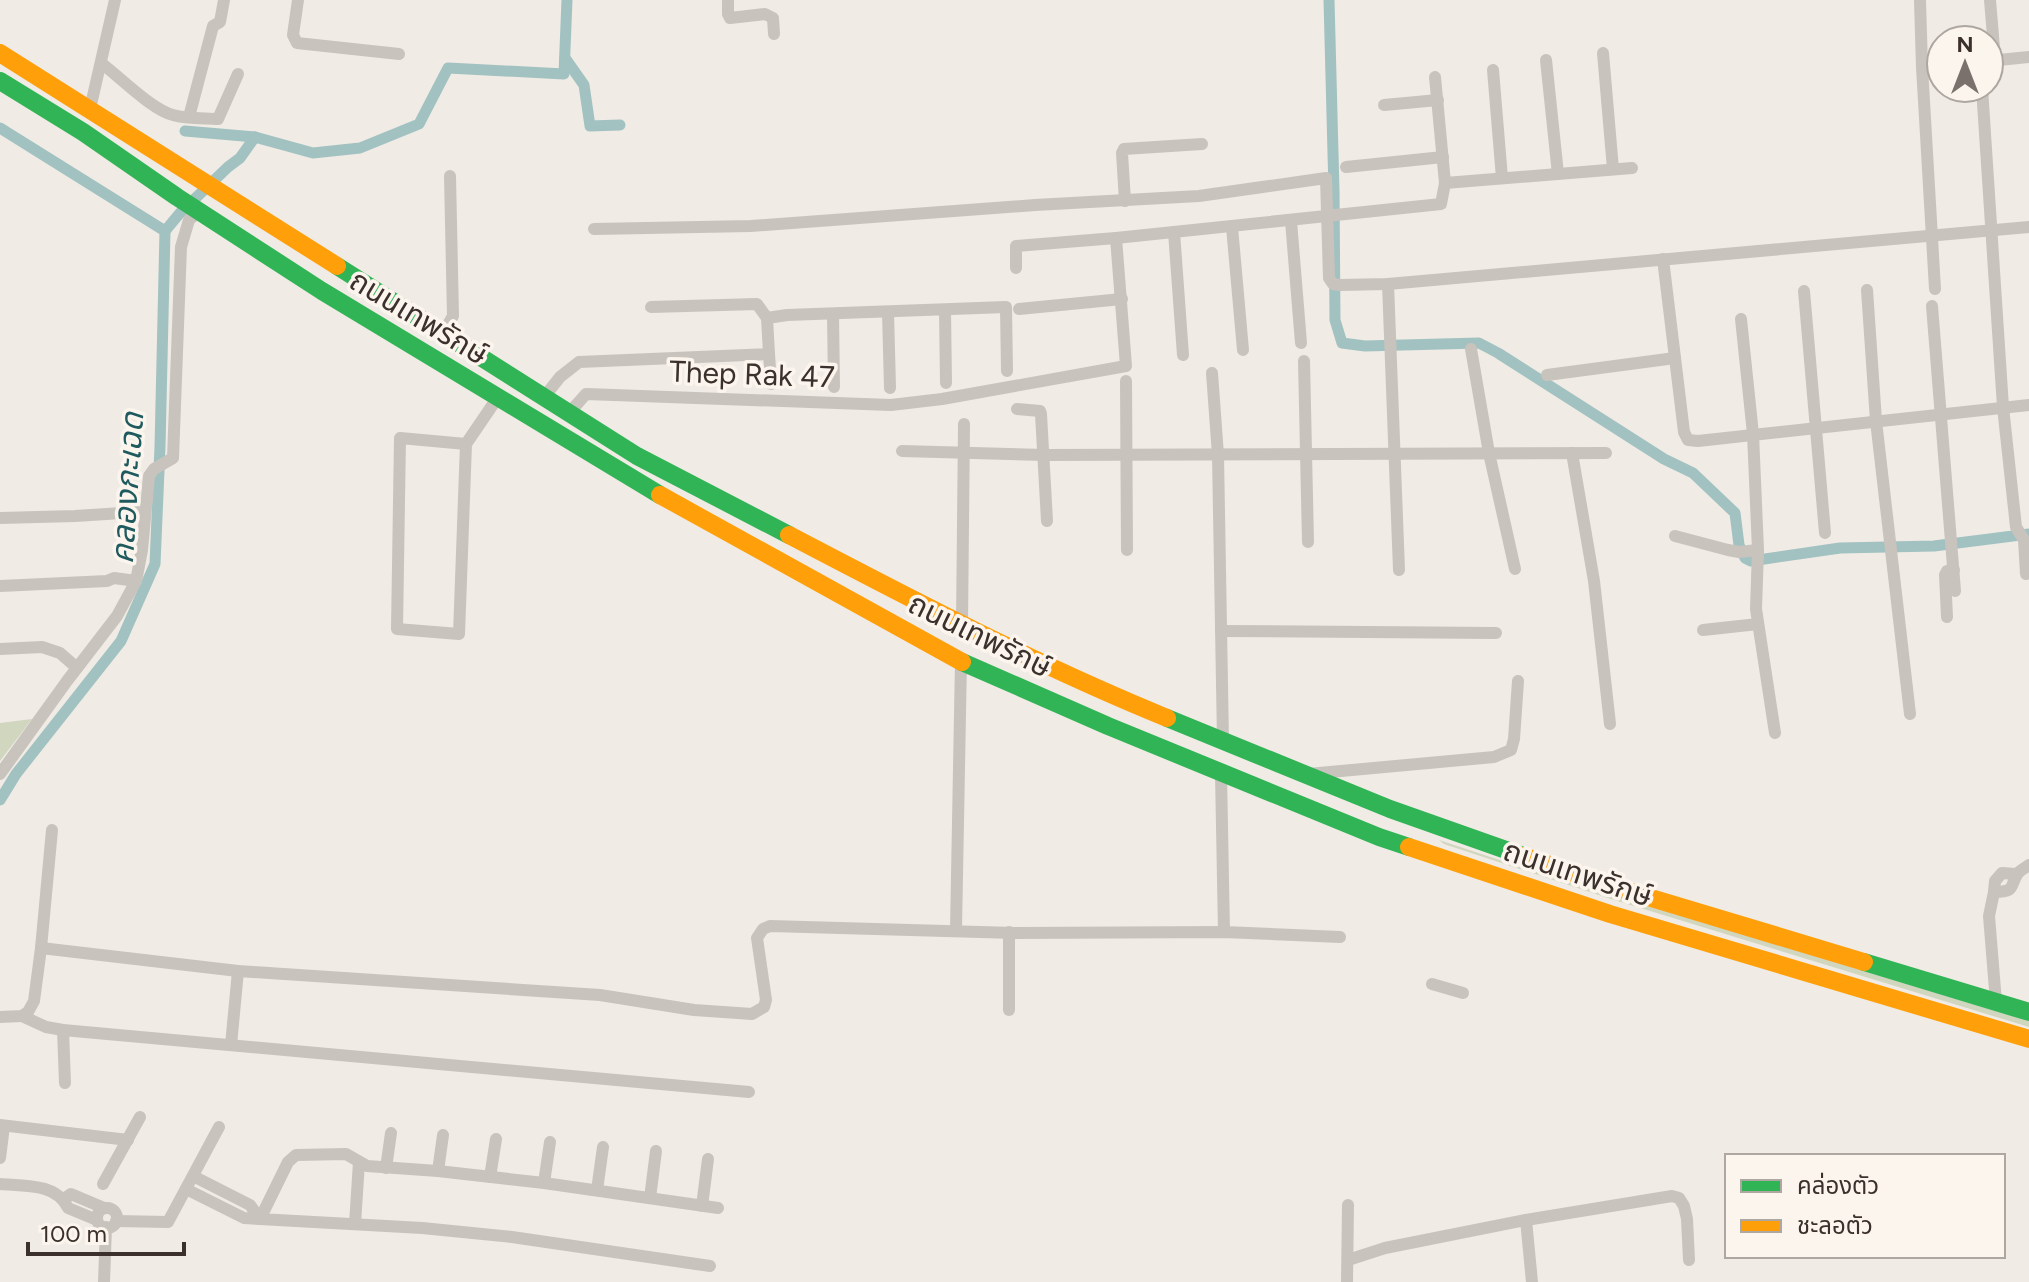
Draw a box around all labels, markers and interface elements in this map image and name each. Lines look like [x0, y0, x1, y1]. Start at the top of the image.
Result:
north arrow [1925, 24, 2005, 104]
text: N [1956, 31, 1974, 58]
street label: ถนนเทพรักษ์ [343, 261, 495, 373]
street label: Thep Rak 47 [669, 353, 835, 395]
water label: คลองกะเฉด [103, 410, 151, 565]
street label: ถนนเทพรักษ์ [902, 584, 1058, 686]
street label: ถนนเทพรักษ์ [1499, 832, 1657, 914]
legend [1725, 1154, 2005, 1258]
text: คล่องตัว [1797, 1171, 1879, 1200]
scale bar [28, 1206, 184, 1256]
text: ชะลอตัว [1797, 1211, 1873, 1240]
text: 100 m [40, 1219, 107, 1248]

